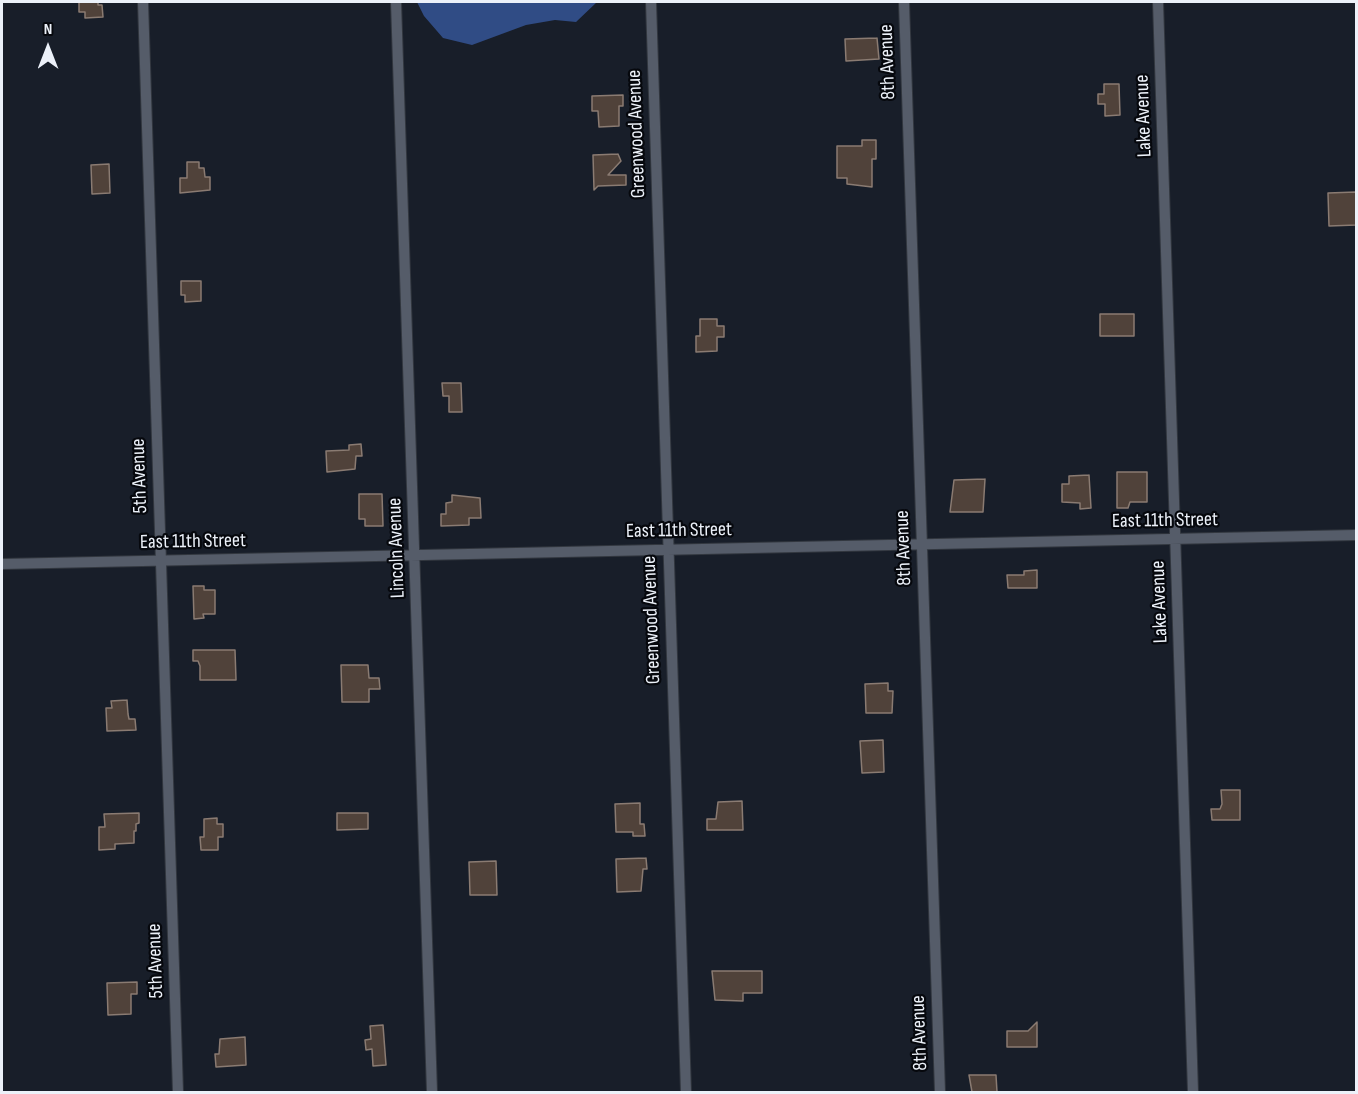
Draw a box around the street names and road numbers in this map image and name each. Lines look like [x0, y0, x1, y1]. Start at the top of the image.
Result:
street label: 8th Avenue [875, 24, 901, 100]
street label: Greenwood Avenue [623, 70, 651, 198]
street label: Lake Avenue [1131, 74, 1157, 158]
street label: 5th Avenue [127, 438, 153, 514]
street label: Lincoln Avenue [383, 497, 411, 599]
street label: East 11th Street [1112, 508, 1218, 534]
street label: 8th Avenue [891, 510, 917, 586]
street label: East 11th Street [626, 518, 732, 544]
street label: East 11th Street [140, 529, 246, 555]
street label: Greenwood Avenue [638, 556, 666, 684]
street label: Lake Avenue [1147, 560, 1173, 644]
street label: 5th Avenue [143, 923, 169, 999]
street label: 8th Avenue [907, 995, 933, 1071]

